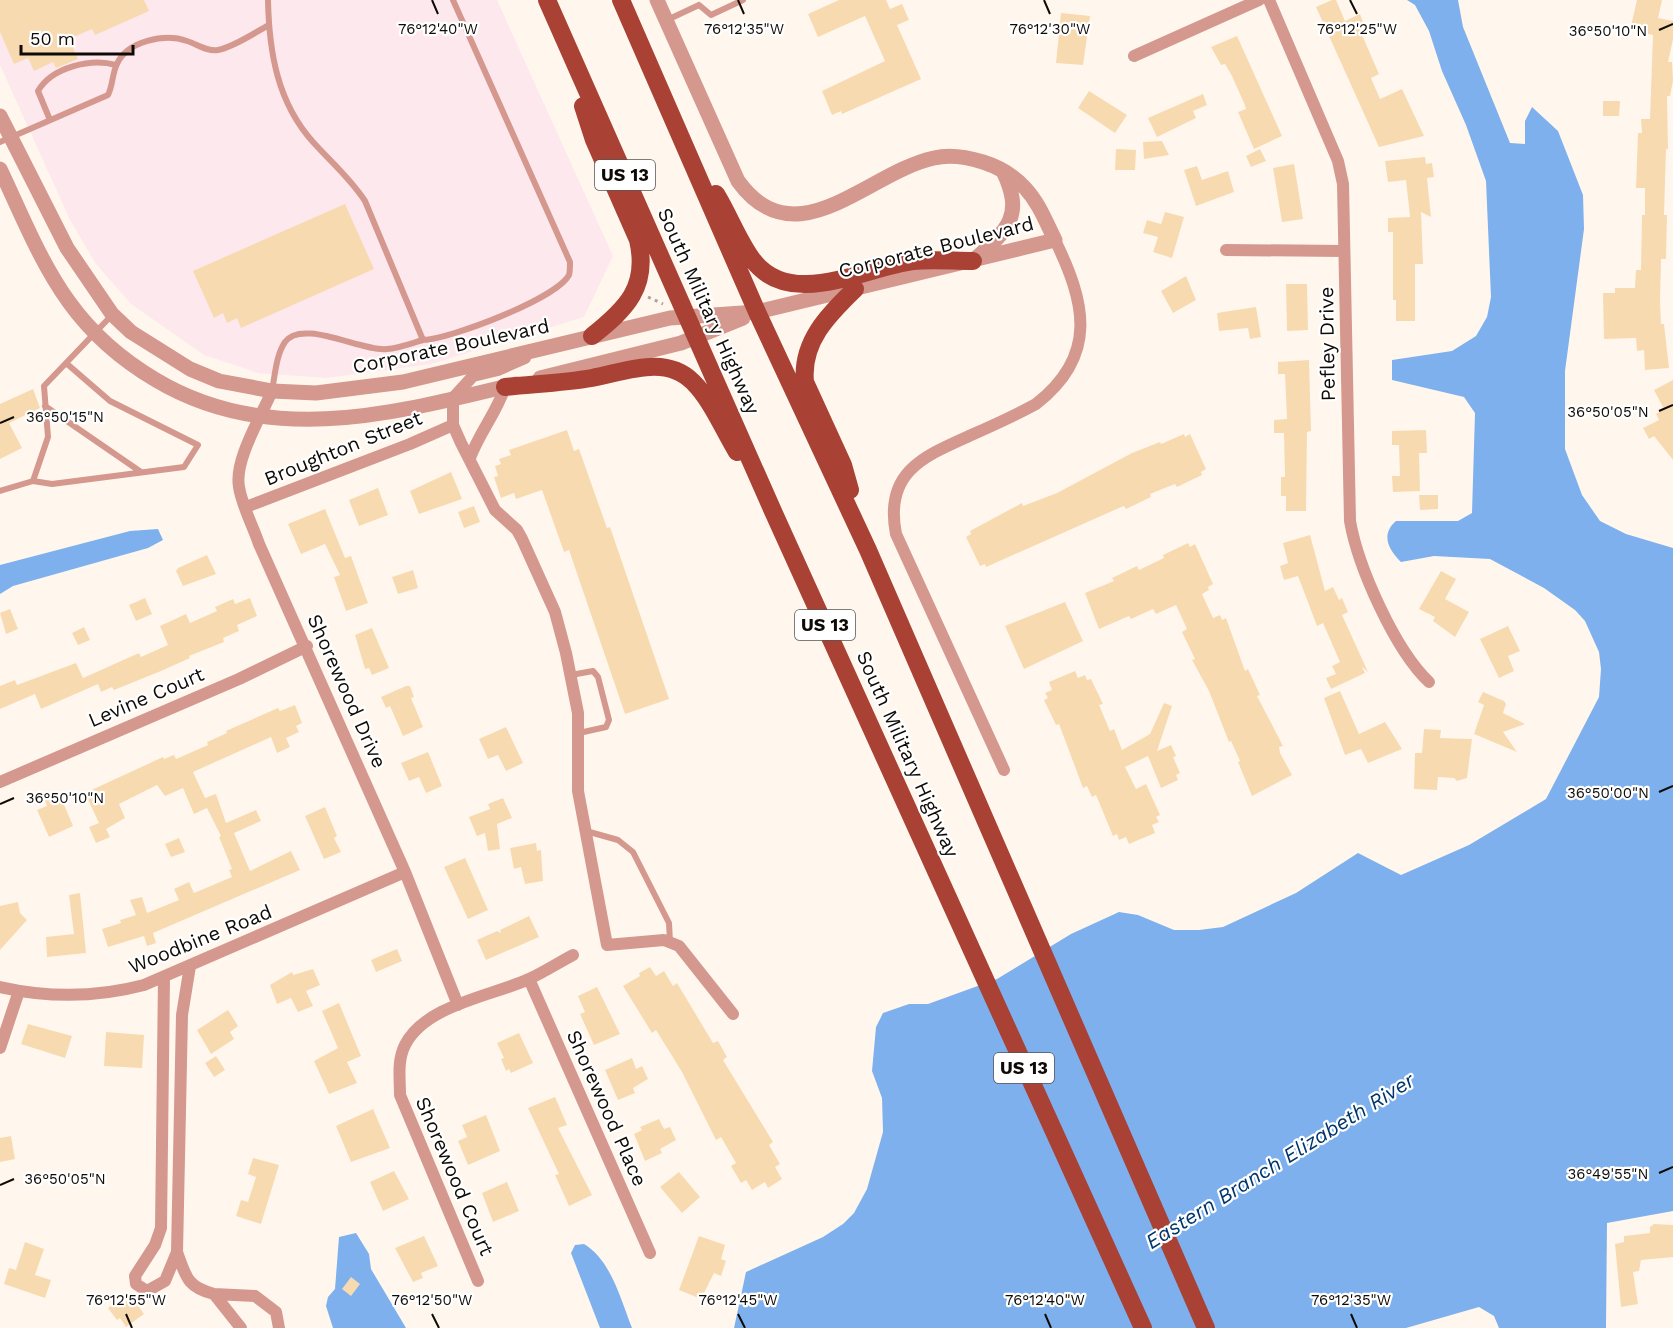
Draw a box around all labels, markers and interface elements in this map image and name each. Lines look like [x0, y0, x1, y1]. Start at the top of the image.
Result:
scale bar [21, 18, 134, 56]
text: 76°12'40"W [398, 20, 478, 38]
text: 76°12'35"W [704, 20, 784, 38]
text: 76°12'30"W [1010, 20, 1090, 38]
text: 76°12'25"W [1317, 20, 1397, 38]
text: 36°50'10"N [1569, 22, 1647, 40]
text: 50 m [30, 28, 75, 49]
road number: US 13 [595, 160, 655, 190]
street label: South Military Highway [653, 204, 766, 419]
street label: Corporate Boulevard [836, 211, 1036, 283]
street label: Pefley Drive [1314, 286, 1340, 402]
street label: Corporate Boulevard [350, 313, 552, 379]
text: 36°50'05"N [1567, 403, 1649, 421]
street label: Broughton Street [261, 405, 426, 491]
text: 36°50'15"N [26, 408, 104, 426]
street label: Shorewood Drive [302, 610, 392, 772]
road number: US 13 [795, 610, 855, 640]
street label: South Military Highway [852, 647, 965, 862]
street label: Levine Court [85, 662, 208, 732]
text: 36°50'00"N [1567, 784, 1649, 802]
text: 36°50'10"N [26, 789, 104, 807]
street label: Woodbine Road [125, 899, 275, 979]
street label: Shorewood Place [562, 1026, 652, 1190]
road number: US 13 [994, 1053, 1054, 1083]
water label: Eastern Branch Elizabeth River [1141, 1067, 1420, 1254]
street label: Shorewood Court [411, 1093, 500, 1260]
text: 36°49'55"N [1568, 1165, 1648, 1183]
text: 36°50'05"N [24, 1170, 106, 1188]
text: 76°12'55"W [86, 1291, 166, 1309]
text: 76°12'50"W [392, 1291, 472, 1309]
text: 76°12'45"W [698, 1291, 778, 1309]
text: 76°12'40"W [1005, 1291, 1085, 1309]
text: 76°12'35"W [1311, 1291, 1391, 1309]

